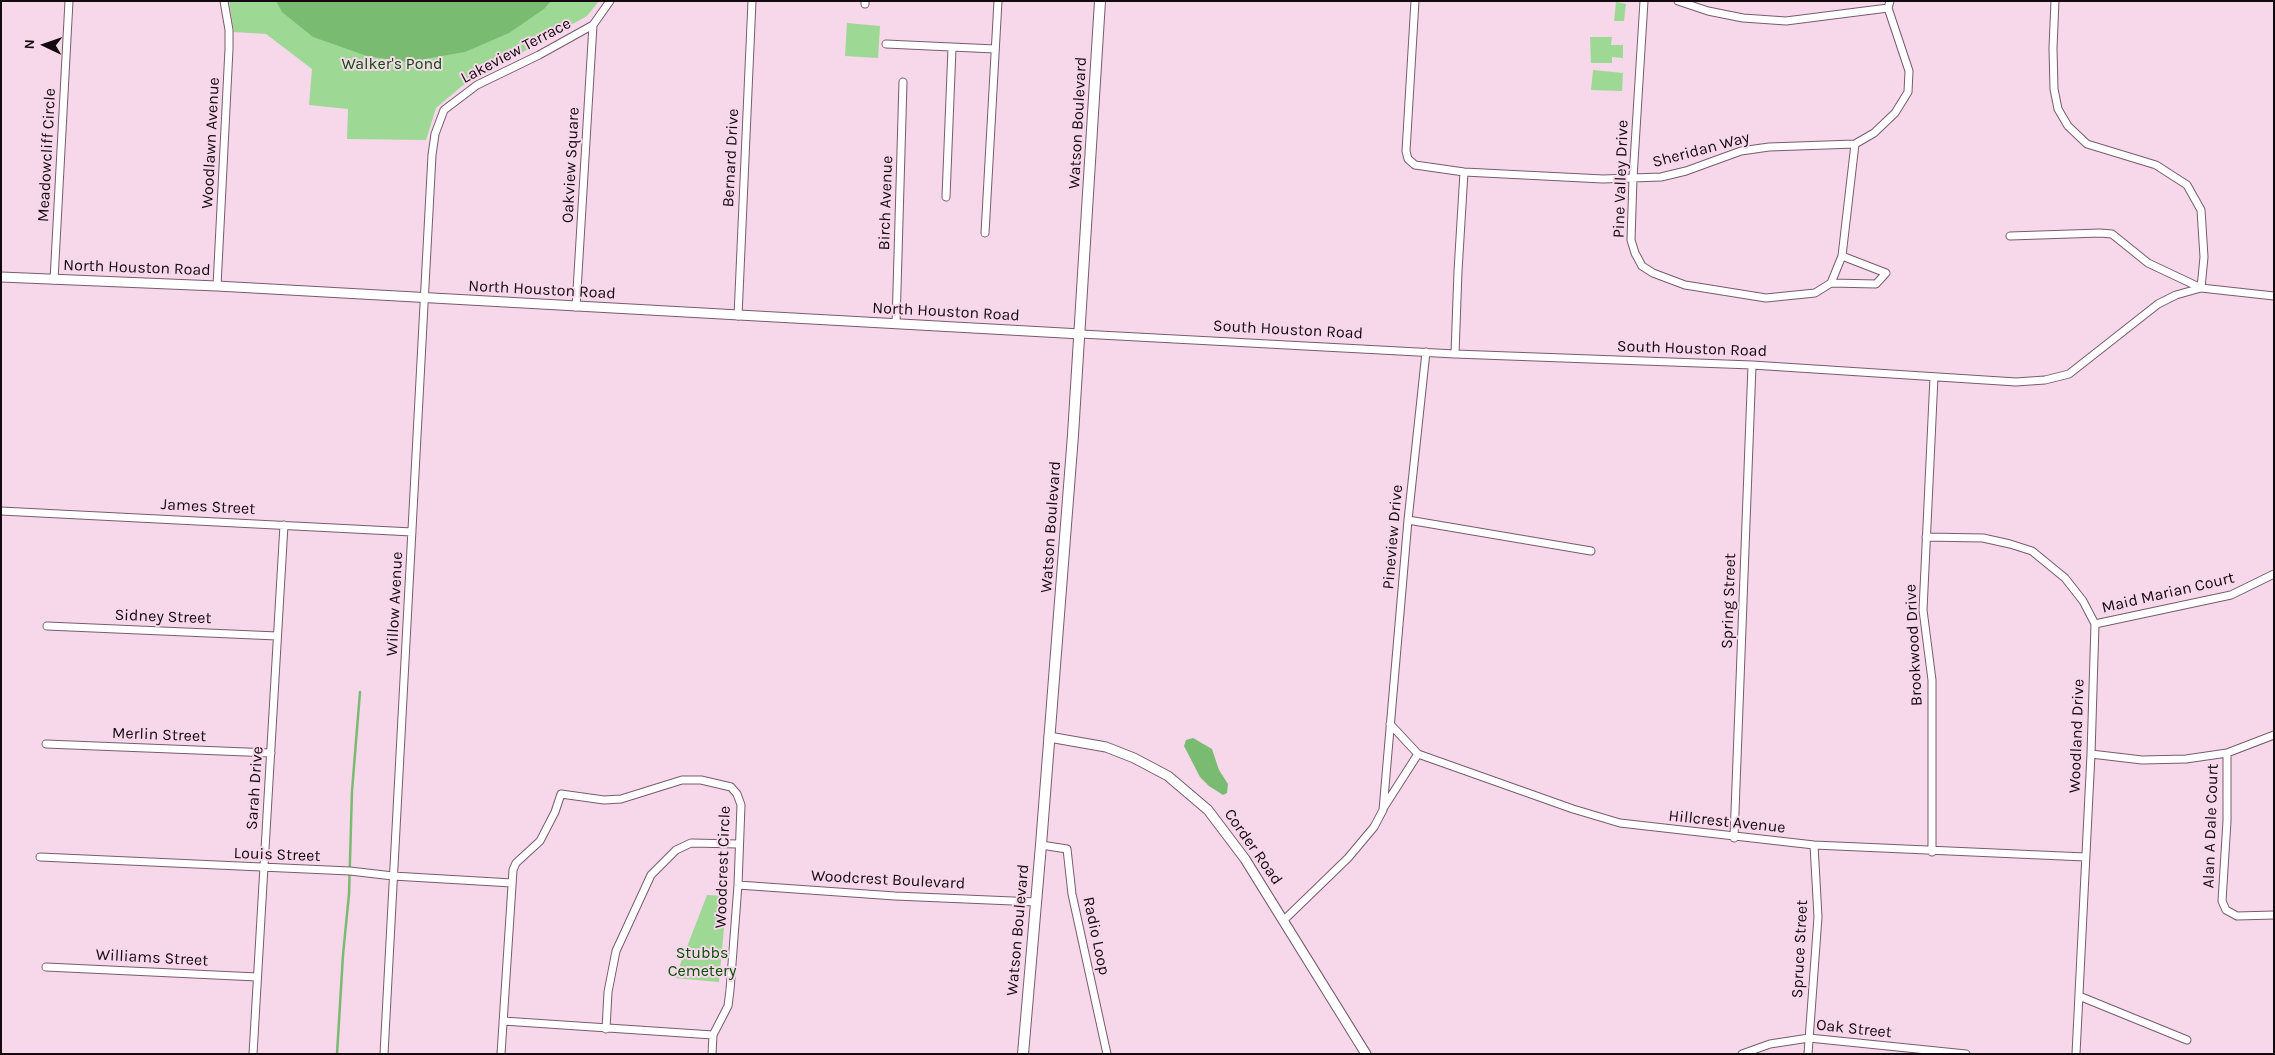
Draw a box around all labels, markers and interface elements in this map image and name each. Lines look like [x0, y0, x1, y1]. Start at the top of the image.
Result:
street label: Lakeview Terrace [458, 14, 574, 88]
north arrow [20, 20, 70, 70]
text: N [21, 39, 38, 50]
park label: Walker's Pond [341, 54, 443, 74]
street label: Watson Boulevard [1065, 56, 1091, 190]
street label: Woodlawn Avenue [198, 77, 224, 209]
street label: Meadowcliff Circle [34, 88, 60, 222]
street label: Oakview Square [558, 107, 584, 223]
street label: Bernard Drive [719, 108, 743, 208]
street label: Pine Valley Drive [1609, 120, 1633, 238]
street label: Sheridan Way [1650, 128, 1752, 172]
street label: Birch Avenue [875, 155, 897, 251]
street label: North Houston Road [63, 256, 211, 280]
street label: North Houston Road [468, 277, 616, 303]
street label: North Houston Road [872, 299, 1020, 325]
street label: South Houston Road [1213, 316, 1363, 344]
street label: South Houston Road [1617, 337, 1767, 361]
street label: Watson Boulevard [1037, 460, 1065, 594]
street label: Pineview Drive [1379, 484, 1407, 590]
street label: James Street [160, 495, 256, 519]
street label: Willow Avenue [383, 551, 407, 657]
street label: Spring Street [1718, 553, 1740, 649]
street label: Maid Marian Court [2100, 568, 2236, 618]
street label: Brookwood Drive [1901, 584, 1927, 706]
street label: Sidney Street [114, 606, 212, 628]
street label: Woodland Drive [2065, 679, 2089, 793]
street label: Merlin Street [112, 724, 206, 746]
street label: Sarah Drive [242, 745, 268, 831]
street label: Alan A Dale Court [2199, 763, 2223, 889]
street label: Woodcrest Circle [711, 805, 735, 929]
street label: Corder Road [1220, 805, 1286, 889]
street label: Hillcrest Avenue [1668, 806, 1786, 838]
street label: Louis Street [233, 844, 321, 866]
street label: Watson Boulevard [1003, 863, 1033, 997]
street label: Woodcrest Boulevard [810, 866, 966, 894]
street label: Radio Loop [1078, 895, 1114, 977]
street label: Spruce Street [1788, 899, 1812, 999]
park label: Stubbs Cemetery [668, 943, 736, 981]
street label: Williams Street [95, 945, 209, 971]
street label: Oak Street [1815, 1015, 1893, 1043]

